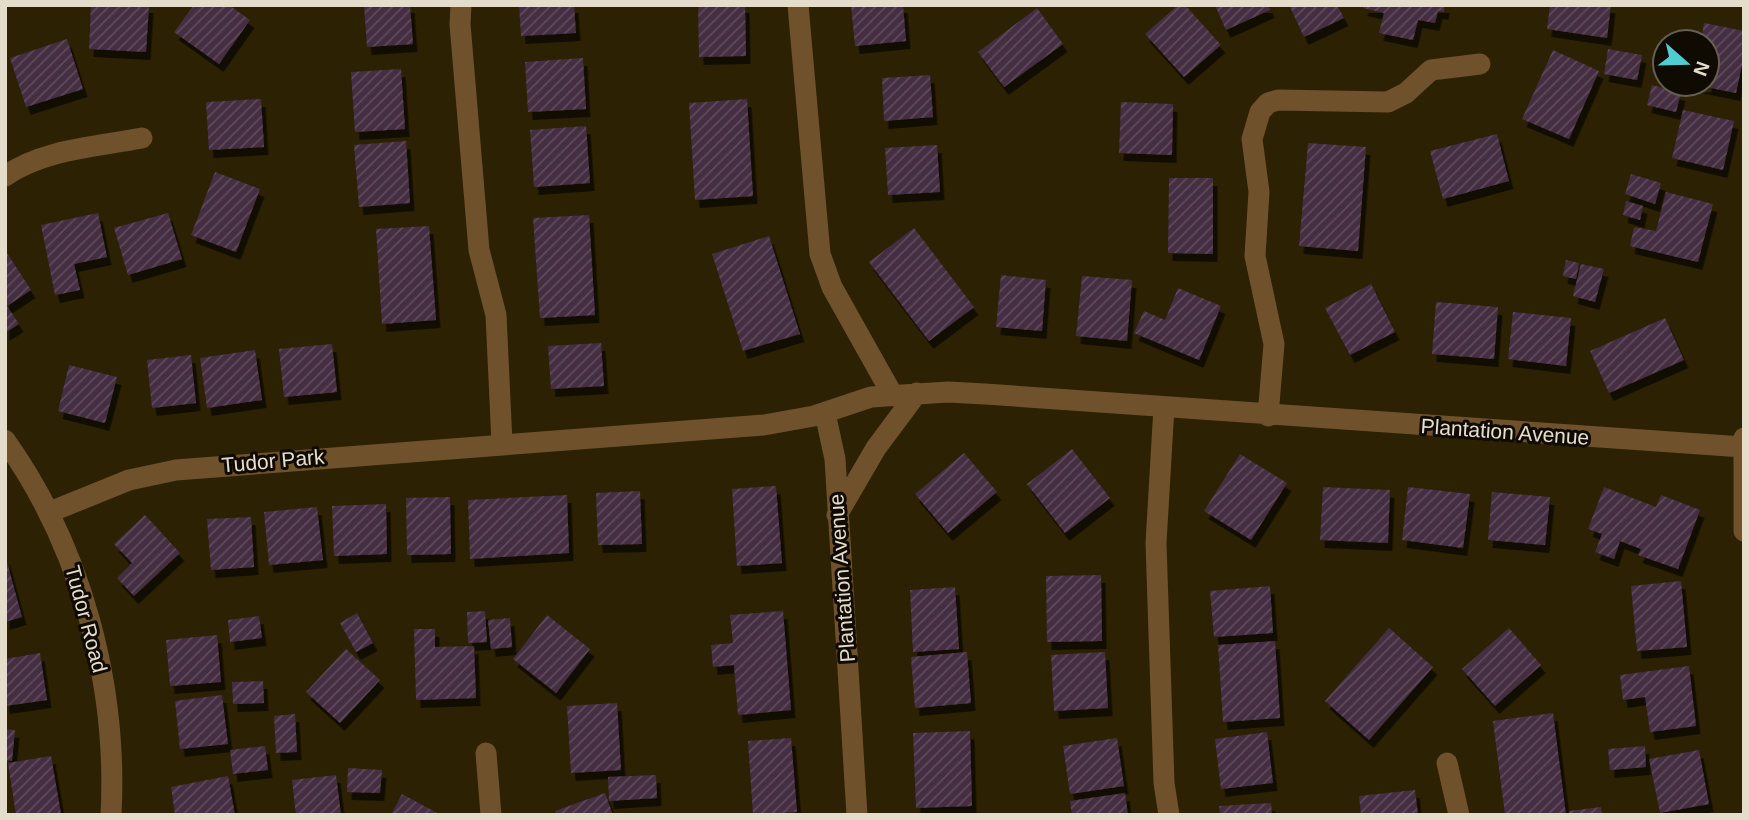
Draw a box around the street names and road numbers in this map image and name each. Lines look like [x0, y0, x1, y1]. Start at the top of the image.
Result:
street label: Plantation Avenue [1420, 414, 1590, 449]
street label: Tudor Park [221, 445, 326, 476]
street label: Plantation Avenue [824, 493, 859, 663]
street label: Tudor Road [61, 563, 112, 675]

